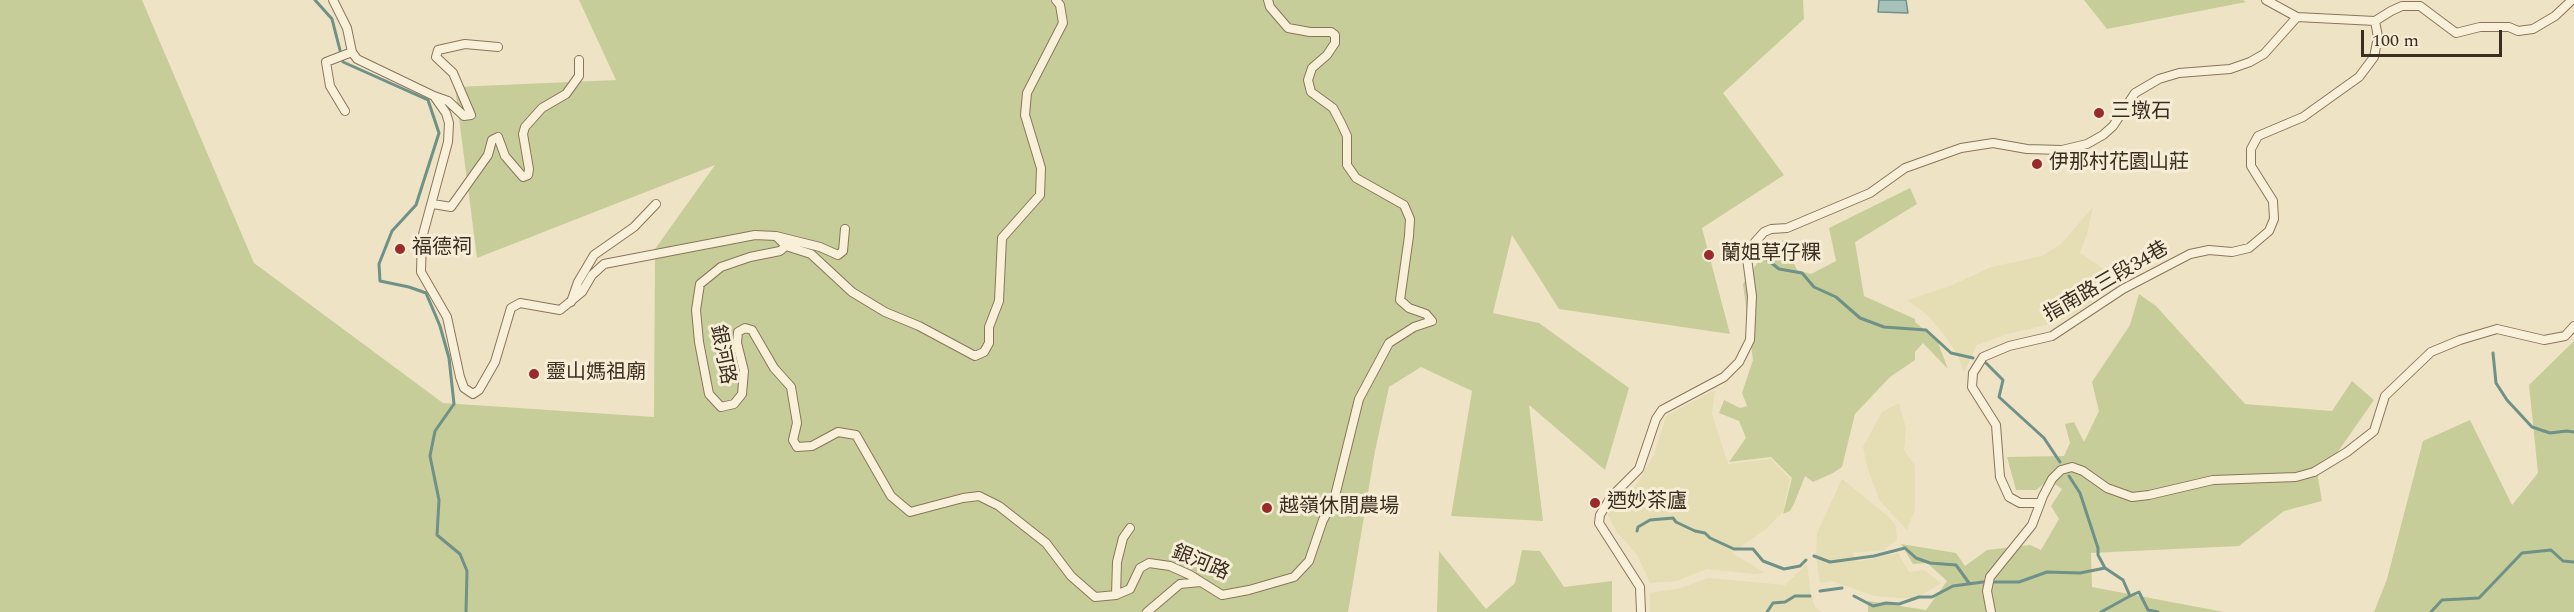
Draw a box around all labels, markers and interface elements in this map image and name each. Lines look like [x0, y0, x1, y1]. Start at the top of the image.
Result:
scale bar [2364, 18, 2505, 56]
text: 100 m [2372, 27, 2419, 54]
place label: 三墩石 [2111, 101, 2171, 125]
marker: 三墩石 [2092, 106, 2106, 120]
place label: 伊那村花園山莊 [2049, 152, 2189, 176]
marker: 伊那村花園山莊 [2030, 157, 2044, 171]
place label: 福德祠 [412, 237, 472, 261]
street label: 指南路三段34巷 [2040, 238, 2174, 328]
marker: 福德祠 [393, 242, 407, 256]
place label: 蘭姐草仔粿 [1721, 243, 1821, 267]
marker: 蘭姐草仔粿 [1702, 248, 1716, 262]
street label: 銀河路 [703, 323, 739, 387]
place label: 靈山媽祖廟 [546, 362, 646, 386]
marker: 靈山媽祖廟 [527, 367, 541, 381]
place label: 迺妙茶廬 [1607, 491, 1687, 515]
place label: 越嶺休閒農場 [1279, 496, 1399, 520]
marker: 迺妙茶廬 [1588, 496, 1602, 510]
marker: 越嶺休閒農場 [1260, 501, 1274, 515]
street label: 銀河路 [1168, 541, 1232, 587]

